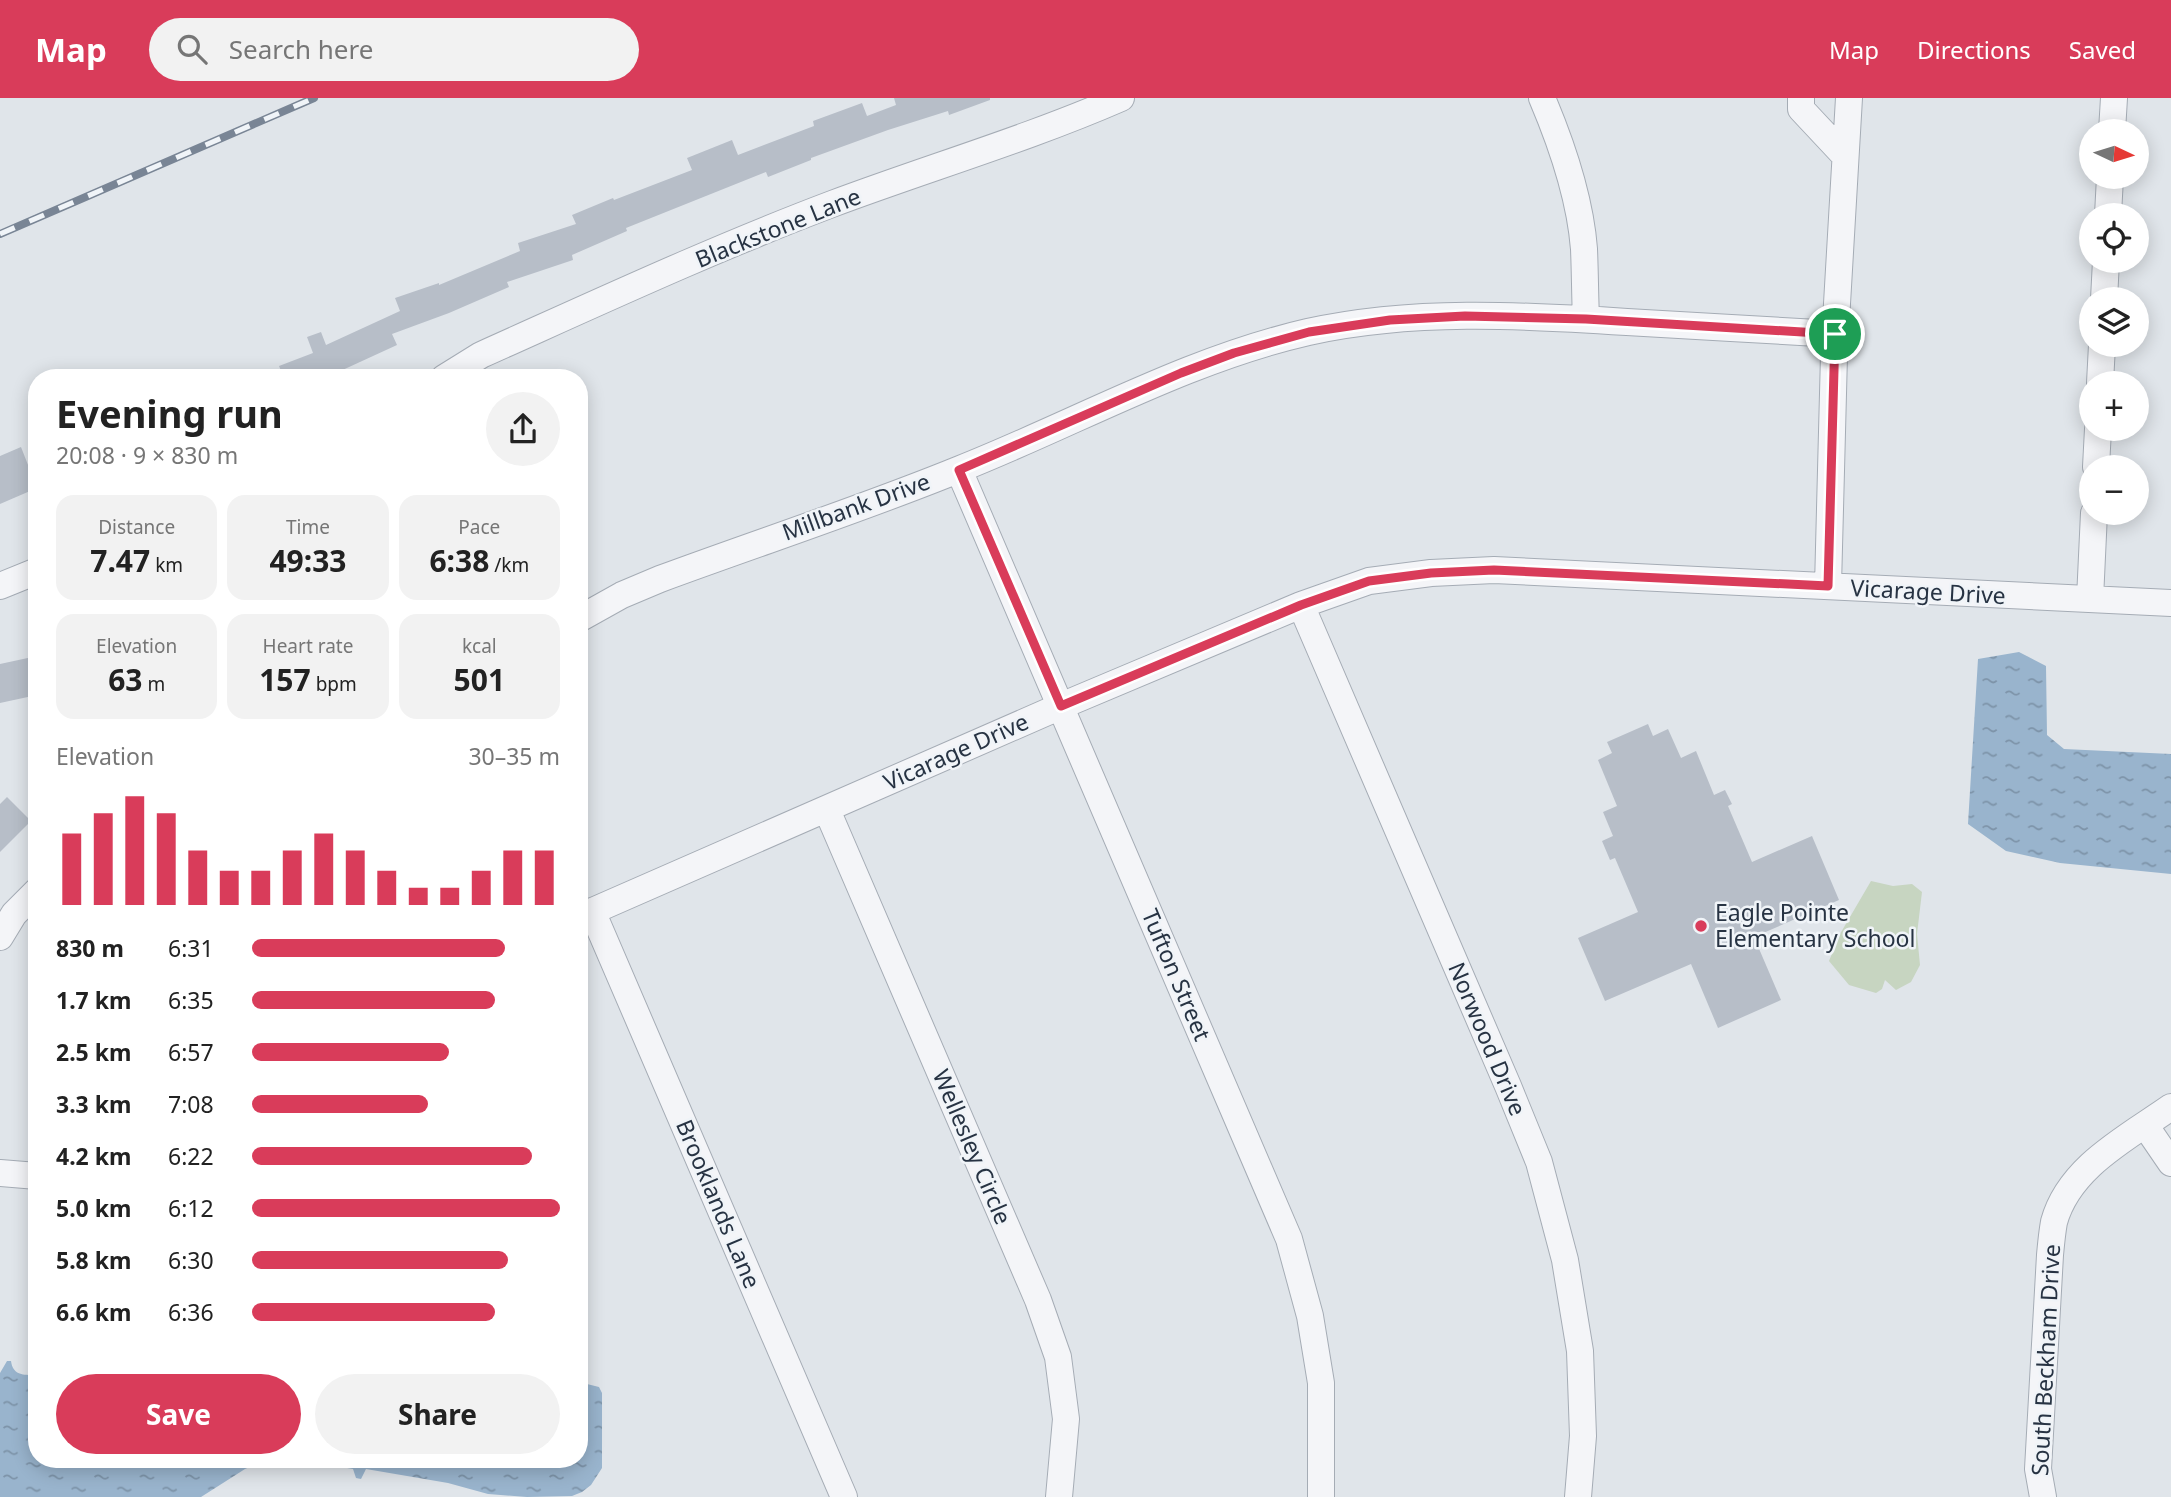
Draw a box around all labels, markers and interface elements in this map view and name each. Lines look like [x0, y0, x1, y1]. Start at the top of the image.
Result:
search box [149, 18, 639, 81]
text: Map [35, 27, 107, 72]
icon: search [173, 30, 211, 68]
text: Search here [229, 31, 373, 67]
text: Map [1829, 33, 1879, 66]
text: Directions [1917, 33, 2031, 66]
text: Saved [2069, 33, 2136, 66]
north arrow [2079, 119, 2149, 189]
map controls [2079, 119, 2149, 525]
street label: Blackstone Lane [690, 179, 865, 275]
button: locate [2079, 203, 2149, 273]
button: layers [2079, 287, 2149, 357]
pin [1805, 304, 1865, 364]
icon: arrive [1816, 315, 1854, 353]
button: + [2079, 371, 2149, 441]
text: Evening run [56, 387, 283, 439]
button: share [486, 392, 560, 466]
text: 20:08 · 9 × 830 m [56, 439, 238, 471]
button: − [2079, 455, 2149, 525]
street label: Millbank Drive [777, 465, 934, 548]
text: Distance [98, 514, 175, 540]
text: Time [286, 514, 330, 540]
text: Pace [458, 514, 500, 540]
text: 7.47 [90, 540, 150, 581]
text: 49:33 [269, 540, 347, 581]
text: 6:38 [429, 540, 489, 581]
text: km [150, 552, 183, 578]
text: /km [489, 552, 529, 578]
street label: Vicarage Drive [1850, 571, 2007, 611]
text: Elevation [96, 633, 177, 659]
text: Heart rate [263, 633, 353, 659]
text: kcal [462, 633, 497, 659]
text: 63 [108, 659, 142, 700]
text: 157 [259, 659, 311, 700]
text: 501 [454, 659, 505, 700]
text: m [142, 671, 165, 697]
text: bpm [311, 671, 357, 697]
street label: Vicarage Drive [878, 705, 1033, 797]
text: Elevation [56, 740, 154, 772]
text: 30–35 m [468, 740, 560, 772]
place label: Eagle Pointe Elementary School [1715, 896, 1915, 954]
street label: Tufton Street [1135, 904, 1219, 1045]
marker: Eagle Pointe Elementary School [1693, 918, 1709, 934]
text: 830 m [56, 932, 124, 964]
text: 6:31 [168, 932, 214, 964]
street label: Norwood Drive [1441, 957, 1535, 1120]
text: 1.7 km [56, 984, 131, 1016]
text: 6:35 [168, 984, 214, 1016]
text: 2.5 km [56, 1036, 131, 1068]
text: 6:57 [168, 1036, 214, 1068]
street label: Wellesley Circle [926, 1064, 1020, 1229]
text: 3.3 km [56, 1088, 131, 1120]
text: 7:08 [168, 1088, 214, 1120]
street label: Brooklands Lane [669, 1114, 769, 1293]
text: 4.2 km [56, 1140, 131, 1172]
text: 6:22 [168, 1140, 214, 1172]
text: 5.0 km [56, 1192, 131, 1224]
text: 6:12 [168, 1192, 214, 1224]
street label: South Beckham Drive [2023, 1243, 2067, 1477]
text: 5.8 km [56, 1244, 131, 1276]
text: 6:30 [168, 1244, 214, 1276]
text: 6.6 km [56, 1296, 131, 1328]
text: 6:36 [168, 1296, 214, 1328]
button: Save [56, 1374, 301, 1454]
button: Share [315, 1374, 560, 1454]

